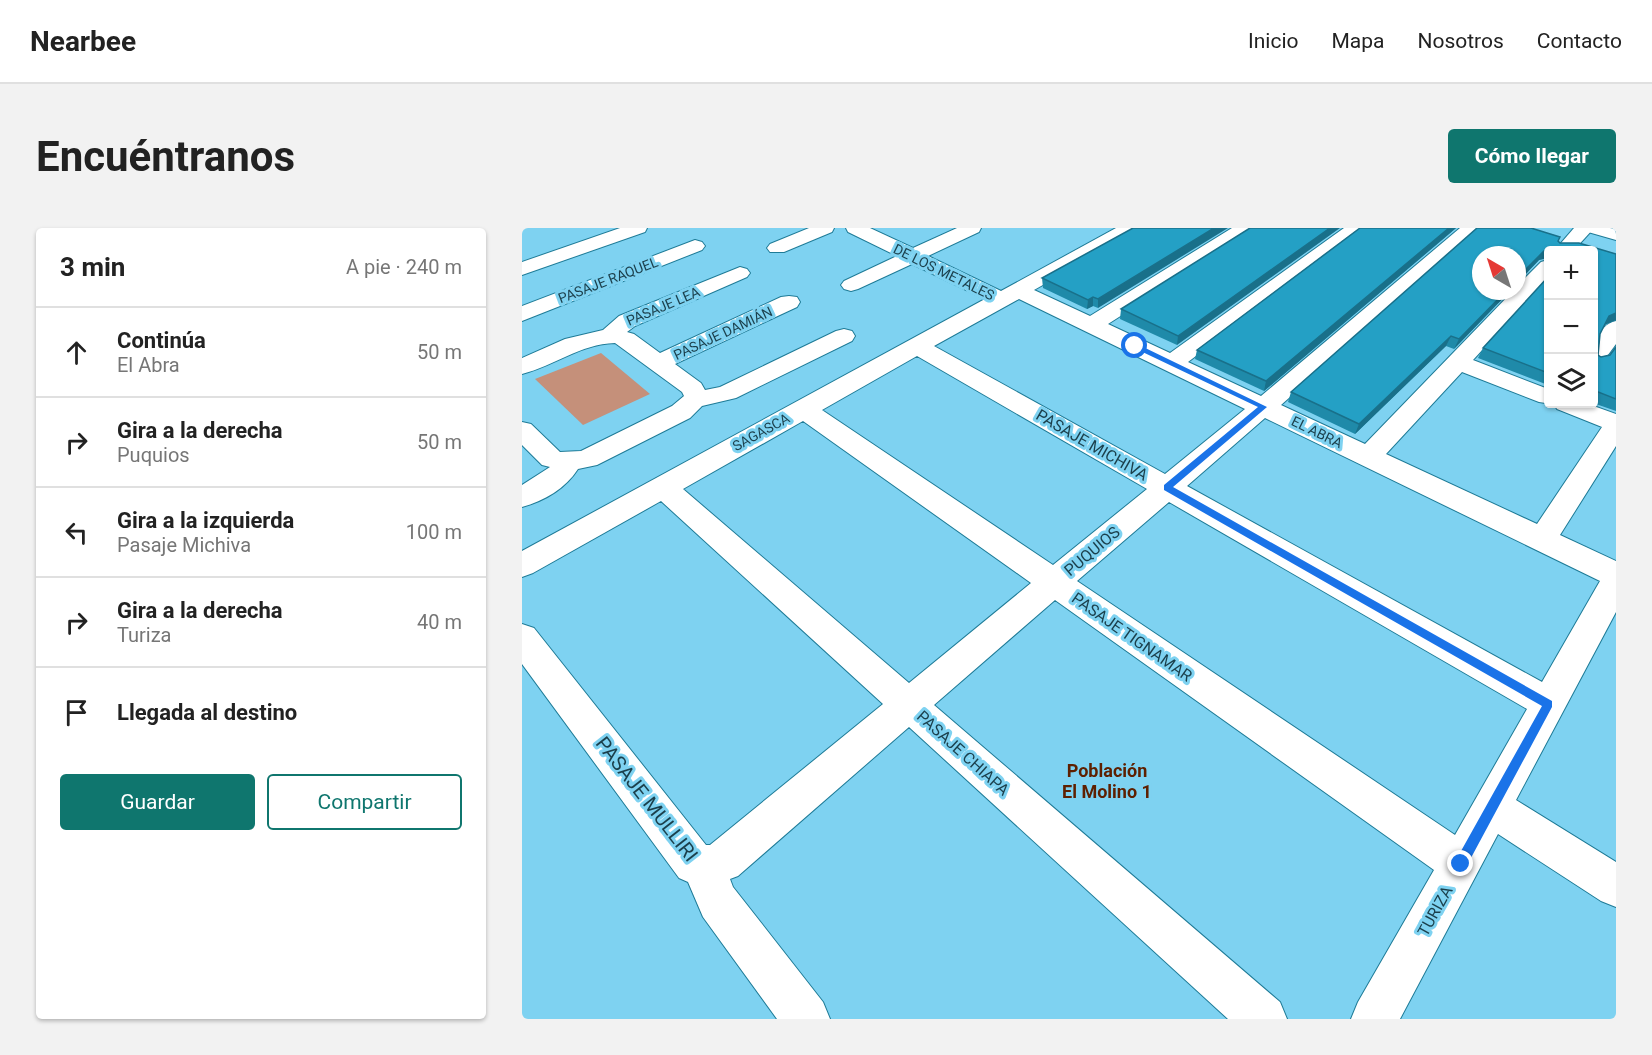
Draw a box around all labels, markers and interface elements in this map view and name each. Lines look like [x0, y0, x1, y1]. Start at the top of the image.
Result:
text: Nearbee [30, 25, 136, 58]
text: Inicio [1248, 29, 1298, 53]
text: Mapa [1331, 29, 1384, 53]
text: Nosotros [1417, 29, 1504, 53]
text: Contacto [1537, 29, 1622, 53]
button: Cómo llegar [1448, 129, 1616, 183]
text: Encuéntranos [36, 132, 295, 181]
street label: DE LOS METALES [891, 241, 997, 303]
north arrow [1472, 246, 1526, 300]
map controls [1544, 246, 1598, 408]
button: + [1544, 246, 1598, 300]
text: 3 min [60, 252, 125, 282]
street label: PASAJE RAQUEL [556, 253, 661, 306]
text: A pie · 240 m [346, 255, 462, 279]
street label: PASAJE LEA [624, 283, 702, 329]
button: − [1544, 300, 1598, 354]
street label: PASAJE DAMIÁN [671, 302, 775, 363]
text: Continúa [117, 328, 206, 353]
route start [1121, 332, 1147, 358]
icon: ahead [60, 336, 93, 369]
text: 50 m [417, 340, 462, 364]
text: El Abra [117, 353, 180, 377]
button: layers [1544, 354, 1598, 408]
street label: PASAJE MICHIVA [1033, 405, 1152, 485]
street label: SAGASCA [730, 410, 792, 454]
street label: EL ABRA [1289, 413, 1345, 451]
text: Gira a la derecha [117, 418, 283, 443]
icon: right [60, 426, 93, 459]
text: 50 m [417, 430, 462, 454]
text: Puquios [117, 443, 190, 467]
text: Gira a la izquierda [117, 508, 294, 533]
icon: left [60, 516, 93, 549]
text: 100 m [406, 520, 462, 544]
street label: PUQUIOS [1060, 522, 1124, 580]
text: Pasaje Michiva [117, 533, 251, 557]
street label: PASAJE TIGNAMAR [1068, 588, 1196, 686]
text: Gira a la derecha [117, 598, 283, 623]
icon: right [60, 606, 93, 639]
text: 40 m [417, 610, 462, 634]
text: Turiza [117, 623, 171, 647]
icon: arrive [60, 696, 93, 729]
text: Llegada al destino [117, 700, 297, 725]
street label: PASAJE CHIAPA [913, 707, 1013, 800]
street label: PASAJE MULLIRI [591, 732, 703, 866]
district label: Población El Molino 1 [1062, 760, 1152, 802]
button: Guardar [60, 774, 255, 830]
button: Compartir [267, 774, 462, 830]
route end [1447, 850, 1473, 876]
street label: TURIZA [1414, 882, 1457, 939]

